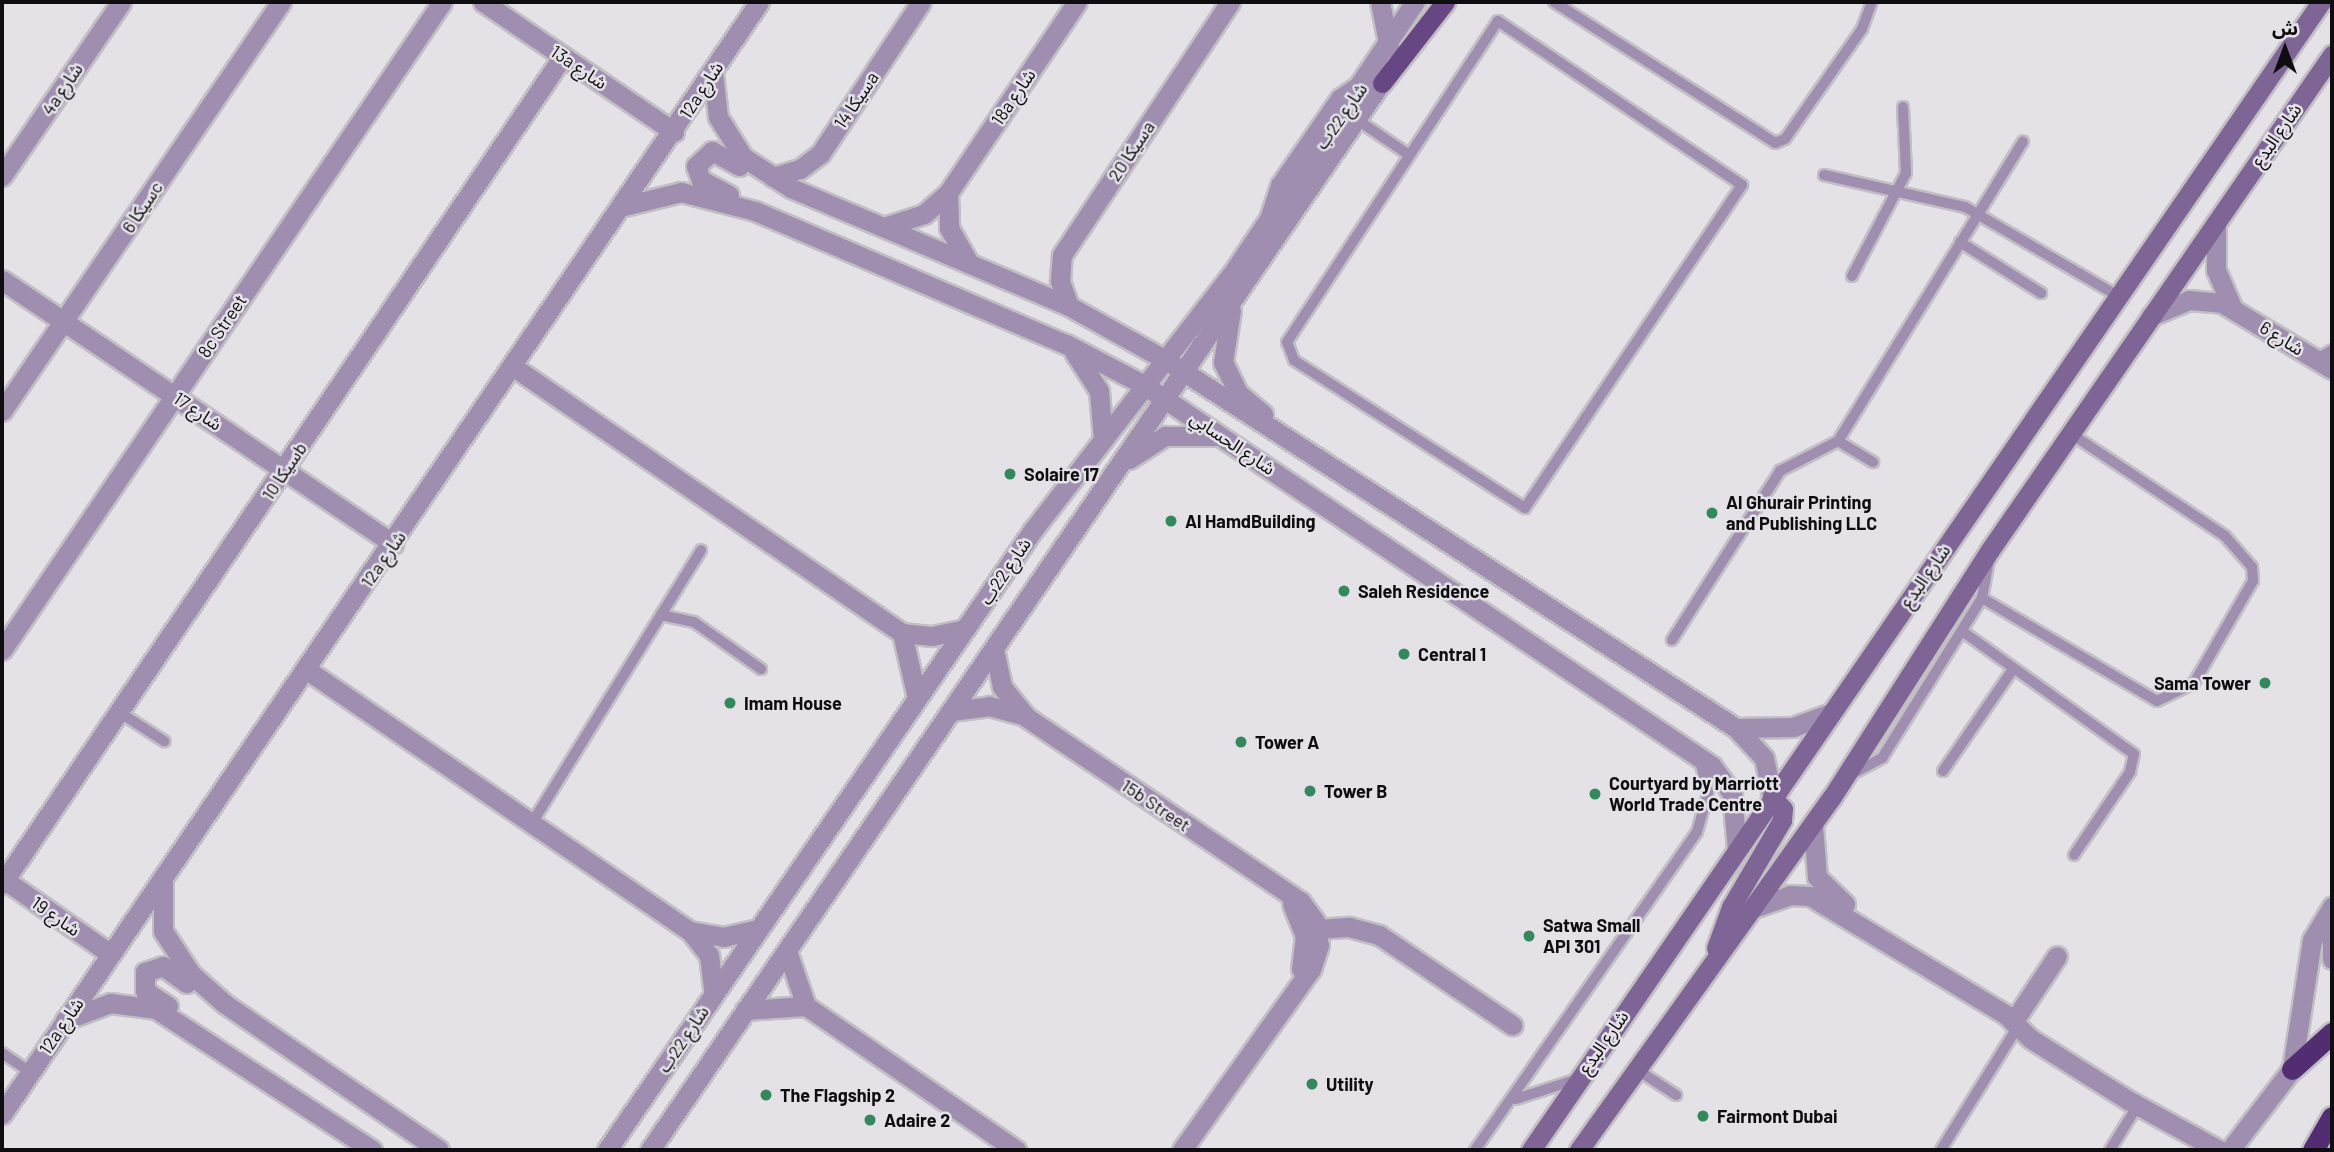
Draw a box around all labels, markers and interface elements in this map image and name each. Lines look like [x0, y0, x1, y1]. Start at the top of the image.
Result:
north arrow [2250, 14, 2320, 84]
text: ش [2272, 16, 2298, 39]
street label: 13a شارع [547, 40, 611, 94]
street label: 12a شارع [675, 57, 727, 123]
street label: 4a شارع [37, 59, 87, 119]
street label: 18a شارع [986, 65, 1040, 129]
street label: سيكا 14a [829, 67, 883, 133]
street label: شارع 22ب [1310, 79, 1372, 153]
street label: شارع البدع [2246, 99, 2306, 171]
street label: سيكا 20a [1103, 117, 1159, 185]
street label: سيكا 6c [117, 177, 167, 237]
street label: 8c Street [193, 290, 251, 362]
street label: شارع 6 [2256, 316, 2308, 360]
street label: شارع 17 [170, 387, 226, 435]
street label: شارع الحسابي [1186, 407, 1280, 479]
street label: سيكا 10b [257, 438, 311, 504]
place label: Solaire 17 [1024, 463, 1099, 485]
marker: Solaire 17 [1002, 466, 1018, 482]
place label: Al Ghurair Printing and Publishing LLC [1726, 492, 1877, 534]
marker: Al Ghurair Printing and Publishing LLC [1704, 505, 1720, 521]
place label: Al HamdBuilding [1185, 510, 1316, 532]
marker: Al HamdBuilding [1163, 513, 1179, 529]
street label: 12a شارع [356, 527, 410, 591]
street label: شارع 22ب [975, 534, 1035, 608]
street label: شارع البدع [1895, 540, 1955, 612]
place label: Saleh Residence [1358, 580, 1489, 602]
marker: Saleh Residence [1336, 583, 1352, 599]
place label: Central 1 [1418, 643, 1486, 665]
marker: Central 1 [1396, 646, 1412, 662]
place label: Sama Tower [2154, 672, 2251, 694]
marker: Sama Tower [2257, 675, 2273, 691]
place label: Imam House [744, 692, 842, 714]
marker: Imam House [722, 695, 738, 711]
place label: Tower A [1255, 731, 1319, 753]
marker: Tower A [1233, 734, 1249, 750]
place label: Courtyard by Marriott World Trade Centre [1609, 773, 1779, 816]
street label: 15b Street [1118, 774, 1194, 836]
place label: Tower B [1324, 780, 1388, 802]
marker: Tower B [1302, 783, 1318, 799]
marker: Courtyard by Marriott World Trade Centre [1587, 786, 1603, 802]
street label: شارع 19 [28, 892, 84, 940]
place label: Satwa Small API 301 [1543, 915, 1640, 958]
marker: Satwa Small API 301 [1521, 928, 1537, 944]
street label: 12a شارع [34, 994, 88, 1058]
street label: شارع 22ب [653, 1002, 713, 1076]
street label: شارع البدع [1573, 1006, 1633, 1078]
place label: Utility [1326, 1073, 1374, 1095]
marker: Utility [1304, 1076, 1320, 1092]
place label: The Flagship 2 [780, 1084, 895, 1106]
marker: The Flagship 2 [758, 1087, 774, 1103]
place label: Fairmont Dubai [1717, 1105, 1838, 1127]
marker: Fairmont Dubai [1695, 1108, 1711, 1124]
place label: Adaire 2 [884, 1109, 950, 1131]
marker: Adaire 2 [862, 1112, 878, 1128]

